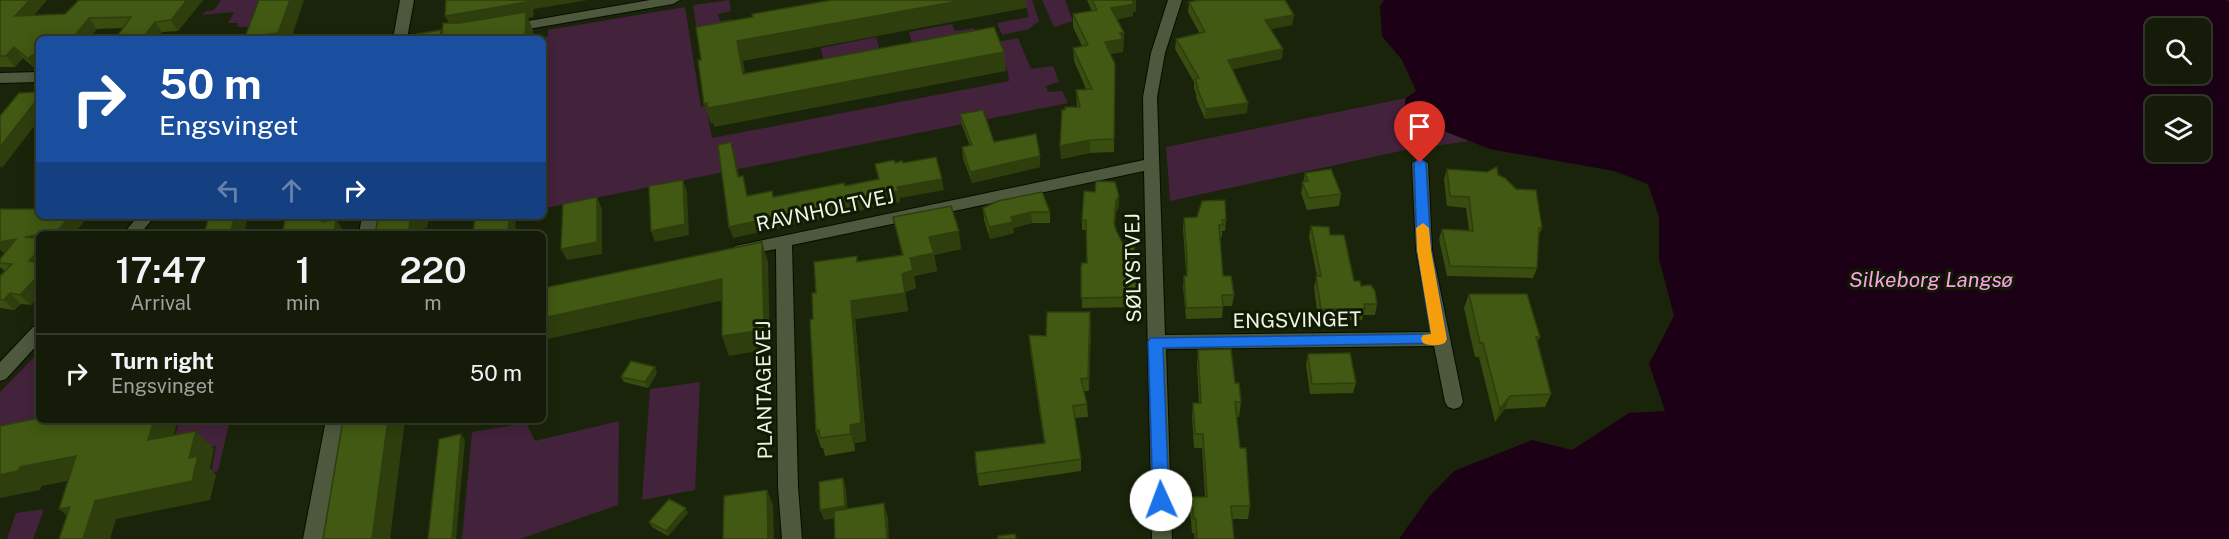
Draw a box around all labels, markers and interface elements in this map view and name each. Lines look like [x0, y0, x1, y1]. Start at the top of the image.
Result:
map controls [2145, 18, 2211, 162]
button: search [2145, 18, 2211, 84]
text: 50 m [159, 59, 262, 108]
icon: right [60, 60, 138, 138]
button: layers [2145, 96, 2211, 162]
pin [1394, 101, 1445, 163]
text: Engsvinget [159, 109, 299, 141]
icon: arrive [1403, 110, 1436, 143]
icon: left [212, 174, 245, 207]
icon: ahead [275, 174, 308, 207]
icon: right [338, 174, 371, 207]
street label: RAVNHOLTVEJ [754, 184, 896, 236]
street label: SØLYSTVEJ [1120, 213, 1146, 323]
text: 17:47 [115, 249, 207, 291]
text: 1 [296, 249, 311, 291]
text: 220 [399, 249, 467, 291]
water label: Silkeborg Langsø [1849, 267, 2014, 292]
text: Arrival [130, 291, 192, 315]
text: min [286, 291, 320, 315]
text: m [424, 291, 442, 315]
street label: ENGSVINGET [1232, 307, 1362, 333]
street label: PLANTAGEVEJ [751, 320, 777, 460]
text: Turn right [111, 348, 214, 374]
icon: right [60, 357, 93, 390]
text: 50 m [470, 360, 522, 386]
text: Engsvinget [111, 374, 214, 398]
position arrow [1129, 468, 1193, 532]

